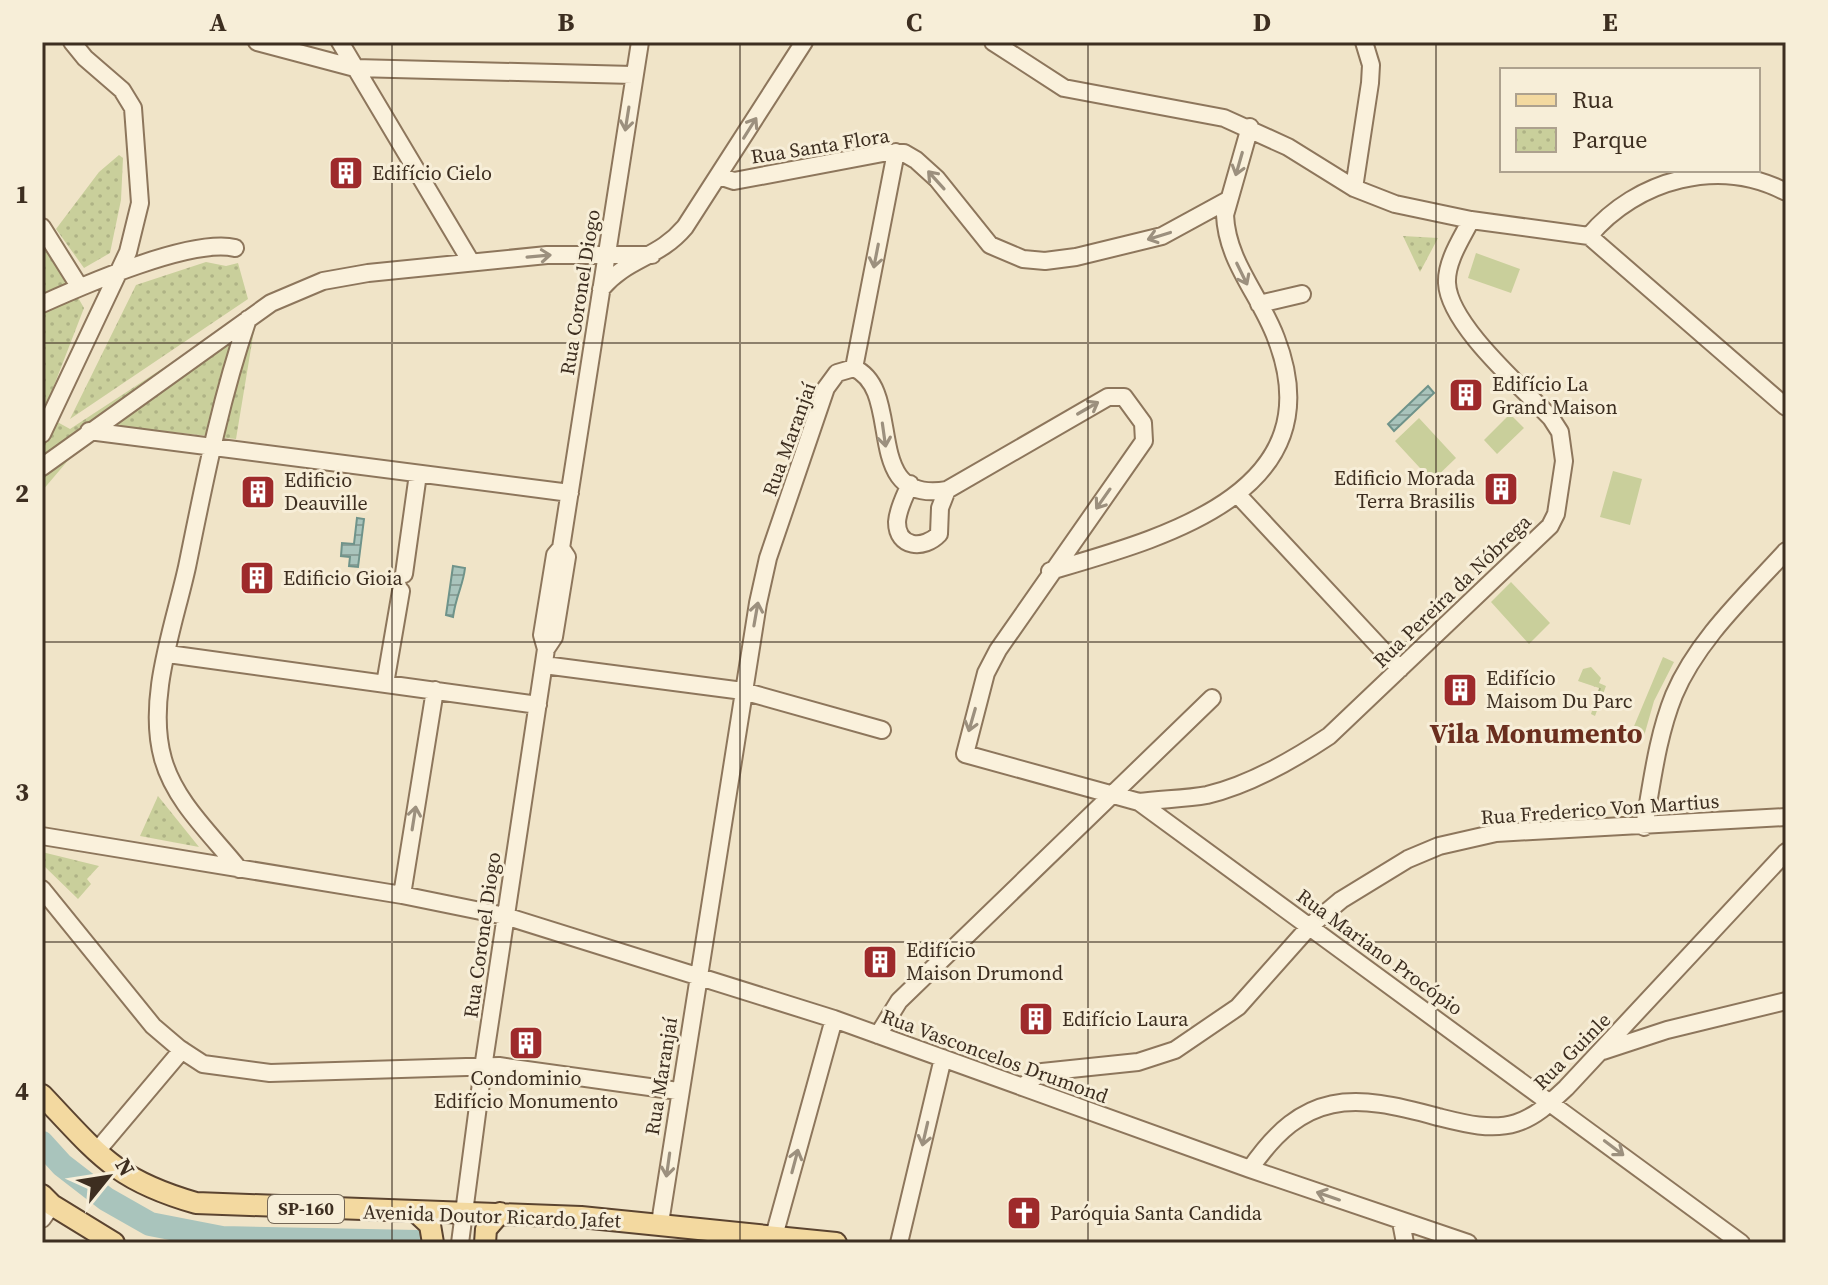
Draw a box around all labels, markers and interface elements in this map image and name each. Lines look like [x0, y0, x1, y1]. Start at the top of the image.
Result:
text: A [209, 4, 227, 40]
text: B [558, 4, 575, 40]
text: C [906, 4, 922, 40]
text: D [1253, 4, 1271, 40]
text: E [1602, 4, 1618, 40]
legend [1500, 68, 1760, 172]
text: Rua [1572, 83, 1614, 116]
one-way arrow [619, 106, 634, 131]
one-way arrow [741, 118, 758, 140]
street label: Rua Santa Flora [749, 121, 892, 171]
text: Parque [1572, 123, 1648, 156]
one-way arrow [1231, 150, 1246, 176]
building icon: Edifício Cielo [327, 154, 365, 192]
place label: Edifício Cielo [372, 159, 492, 187]
one-way arrow [927, 170, 945, 190]
text: 1 [15, 176, 29, 212]
street label: Rua Coronel Diogo [553, 207, 607, 377]
one-way arrow [1147, 229, 1173, 244]
one-way arrow [867, 243, 882, 268]
one-way arrow [525, 248, 552, 263]
one-way arrow [1235, 262, 1250, 286]
place label: Edifício La Grand Maison [1492, 370, 1618, 421]
building icon: Edifício La Grand Maison [1447, 376, 1485, 414]
street label: Rua Maranjaí [755, 378, 823, 500]
one-way arrow [1076, 400, 1099, 416]
one-way arrow [877, 422, 892, 447]
place label: Edificio Morada Terra Brasilis [1334, 464, 1476, 515]
place label: Edificio Deauville [284, 466, 368, 517]
building icon: Edificio Morada Terra Brasilis [1482, 470, 1520, 508]
building icon: Edificio Deauville [239, 473, 277, 511]
text: 2 [15, 475, 29, 511]
one-way arrow [1095, 487, 1112, 509]
street label: Rua Pereira da Nóbrega [1367, 508, 1538, 674]
building icon: Edificio Gioia [238, 559, 276, 597]
place label: Edificio Gioia [283, 564, 403, 592]
one-way arrow [750, 602, 765, 628]
place label: Edifício Maisom Du Parc [1486, 664, 1633, 715]
building icon: Edifício Maisom Du Parc [1441, 671, 1479, 709]
one-way arrow [964, 707, 979, 733]
district label: Vila Monumento [1429, 714, 1643, 752]
text: 3 [15, 774, 29, 810]
street label: Rua Frederico Von Martius [1480, 787, 1720, 831]
one-way arrow [407, 806, 422, 832]
street label: Rua Coronel Diogo [457, 850, 507, 1020]
street label: Rua Mariano Procópio [1291, 882, 1469, 1022]
place label: Edifício Maison Drumond [906, 936, 1064, 987]
building icon: Edifício Maison Drumond [861, 943, 899, 981]
building icon: Edifício Laura [1017, 1000, 1055, 1038]
street label: Rua Vasconcelos Drumond [878, 1002, 1113, 1110]
place label: Edifício Laura [1062, 1005, 1189, 1033]
street label: Rua Guinle [1527, 1006, 1617, 1096]
street label: Rua Maranjaí [638, 1015, 684, 1137]
building icon: Condominio Edifício Monumento [507, 1024, 545, 1062]
place label: Condominio Edifício Monumento [434, 1064, 618, 1115]
text: 4 [15, 1073, 29, 1109]
one-way arrow [917, 1121, 932, 1146]
north arrow [68, 1137, 148, 1217]
one-way arrow [1603, 1139, 1624, 1156]
one-way arrow [788, 1148, 803, 1174]
one-way arrow [660, 1151, 675, 1177]
text: N [108, 1153, 142, 1181]
one-way arrow [1316, 1188, 1341, 1203]
church icon: Paróquia Santa Candida [1005, 1194, 1043, 1232]
road number: SP-160 [268, 1195, 344, 1223]
street label: Avenida Doutor Ricardo Jafet [363, 1198, 622, 1235]
place label: Paróquia Santa Candida [1050, 1199, 1263, 1227]

